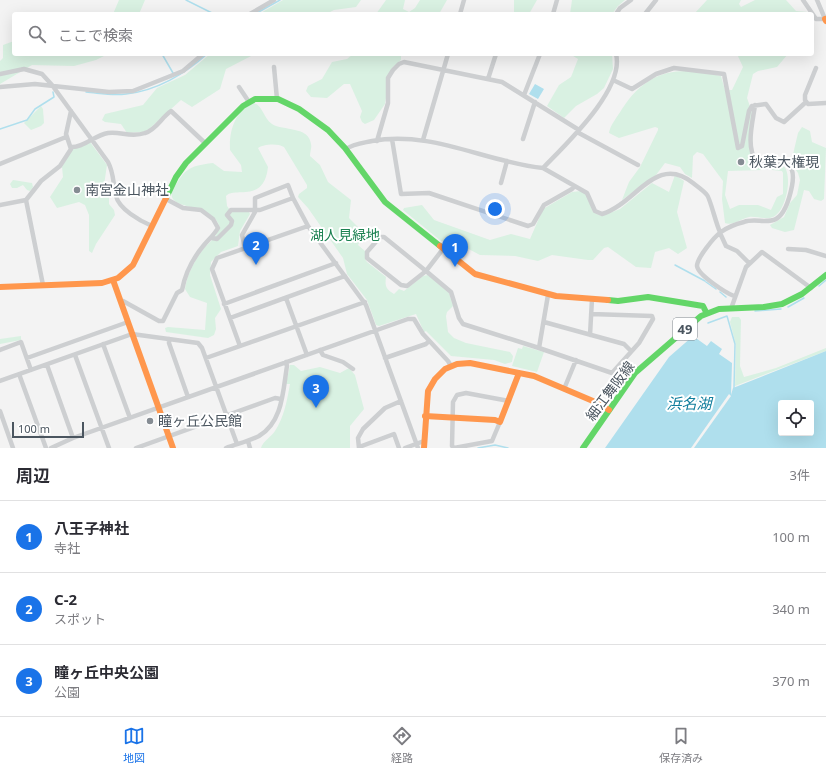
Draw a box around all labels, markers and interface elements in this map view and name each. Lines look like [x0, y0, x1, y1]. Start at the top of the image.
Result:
search box [12, 12, 814, 56]
icon: search [26, 23, 48, 45]
text: ここで検索 [58, 25, 133, 45]
place label: 秋葉大権現 [749, 152, 819, 171]
marker: 秋葉大権現 [736, 157, 746, 167]
place label: 南宮金山神社 [85, 180, 169, 199]
marker: 南宮金山神社 [72, 185, 82, 195]
your location [485, 199, 505, 219]
park label: 湖人見緑地 [310, 225, 380, 244]
pin: 2 [243, 232, 269, 265]
pin: 1 [442, 234, 468, 267]
road number: 49 [673, 318, 697, 340]
street label: 細江舞阪線 [581, 357, 638, 424]
pin: 3 [303, 375, 329, 408]
water label: 浜名湖 [666, 393, 713, 413]
map controls [778, 400, 814, 436]
button: locate [778, 400, 814, 436]
place label: 瞳ヶ丘公民館 [158, 411, 242, 430]
marker: 瞳ヶ丘公民館 [145, 416, 155, 426]
scale bar [12, 420, 84, 439]
text: 100 m [18, 421, 50, 436]
text: 周辺 [16, 464, 50, 487]
text: 3件 [790, 466, 810, 484]
text: 八王子神社 [54, 518, 129, 538]
text: 1 [25, 528, 33, 546]
text: 100 m [772, 528, 810, 546]
text: 寺社 [54, 539, 80, 557]
text: C-2 [54, 589, 77, 609]
text: 2 [25, 600, 33, 618]
text: 340 m [772, 600, 810, 618]
text: スポット [54, 610, 106, 628]
text: 瞳ヶ丘中央公園 [54, 662, 159, 682]
text: 3 [25, 672, 33, 690]
text: 370 m [772, 672, 810, 690]
text: 公園 [54, 683, 80, 701]
tab: 地図 [123, 725, 145, 765]
tab: 経路 [391, 725, 413, 765]
tab: 保存済み [659, 725, 703, 765]

